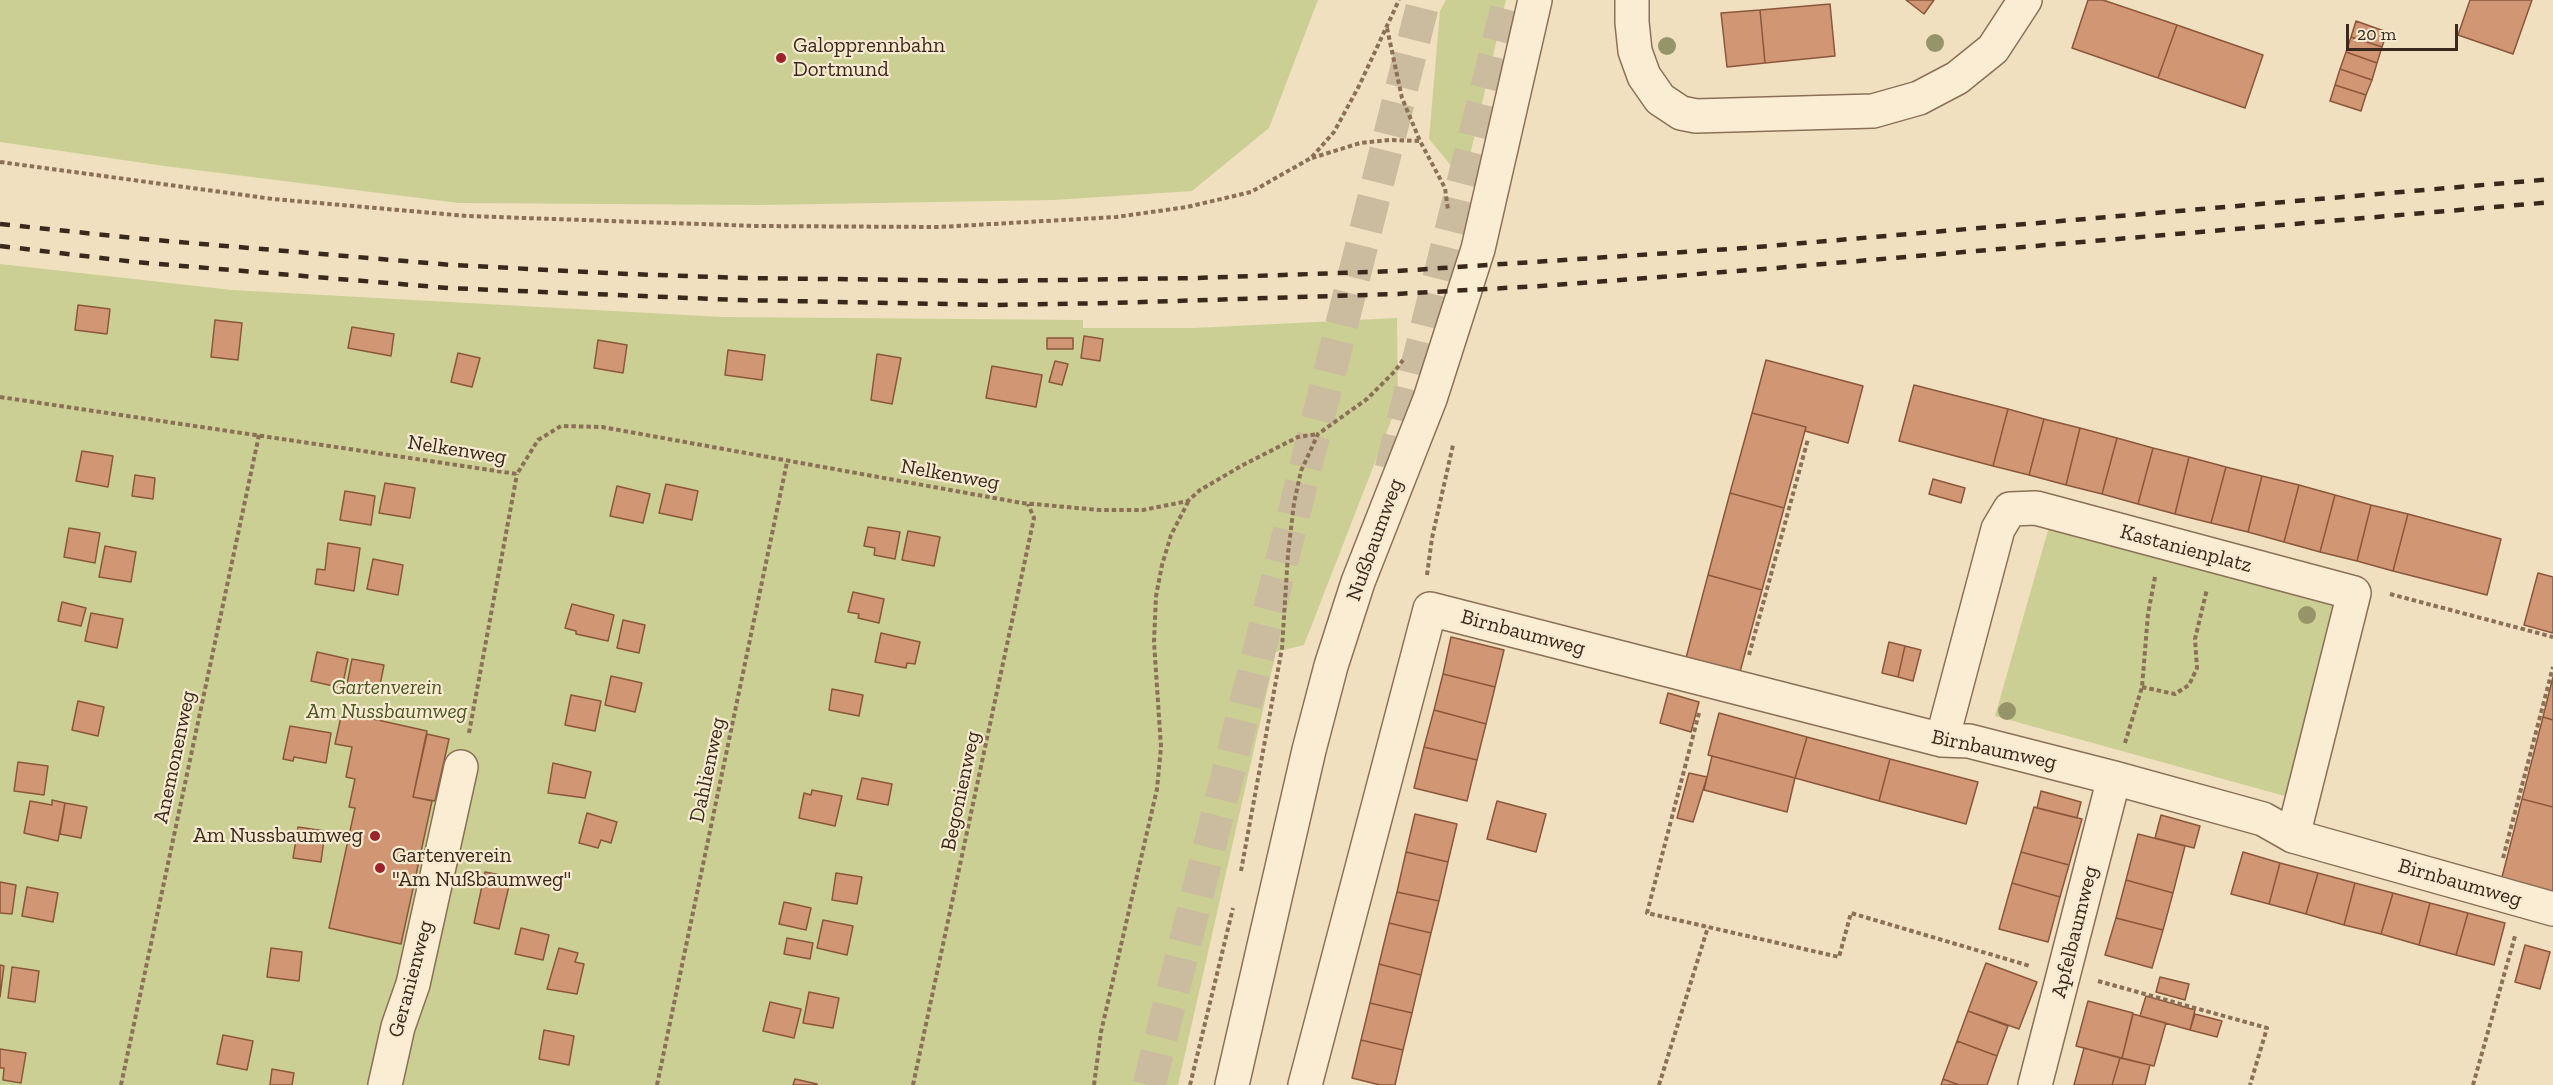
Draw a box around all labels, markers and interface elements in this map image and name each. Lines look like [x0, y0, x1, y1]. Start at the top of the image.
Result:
scale bar [2349, 12, 2462, 50]
text: 20 m [2357, 23, 2396, 45]
place label: Galopprennbahn Dortmund [793, 33, 945, 83]
marker: Galopprennbahn Dortmund [774, 51, 788, 65]
street label: Nelkenweg [406, 430, 508, 470]
street label: Nelkenweg [899, 454, 1001, 496]
street label: Nußbaumweg [1341, 475, 1409, 605]
street label: Kastanienplatz [2117, 519, 2255, 579]
street label: Birnbaumweg [1458, 604, 1588, 662]
park label: Gartenverein Am Nussbaumweg [307, 675, 467, 725]
street label: Anemonenweg [149, 688, 201, 826]
street label: Dahlienweg [685, 715, 731, 825]
street label: Birnbaumweg [1929, 724, 2059, 776]
street label: Begonienweg [936, 729, 986, 853]
place label: Am Nussbaumweg [193, 823, 363, 849]
marker: Am Nussbaumweg [368, 829, 382, 843]
place label: Gartenverein "Am Nußbaumweg" [392, 843, 571, 893]
street label: Birnbaumweg [2395, 853, 2525, 913]
marker: Gartenverein "Am Nußbaumweg" [373, 861, 387, 875]
street label: Apfelbaumweg [2046, 863, 2104, 1001]
street label: Geranienweg [383, 918, 439, 1040]

